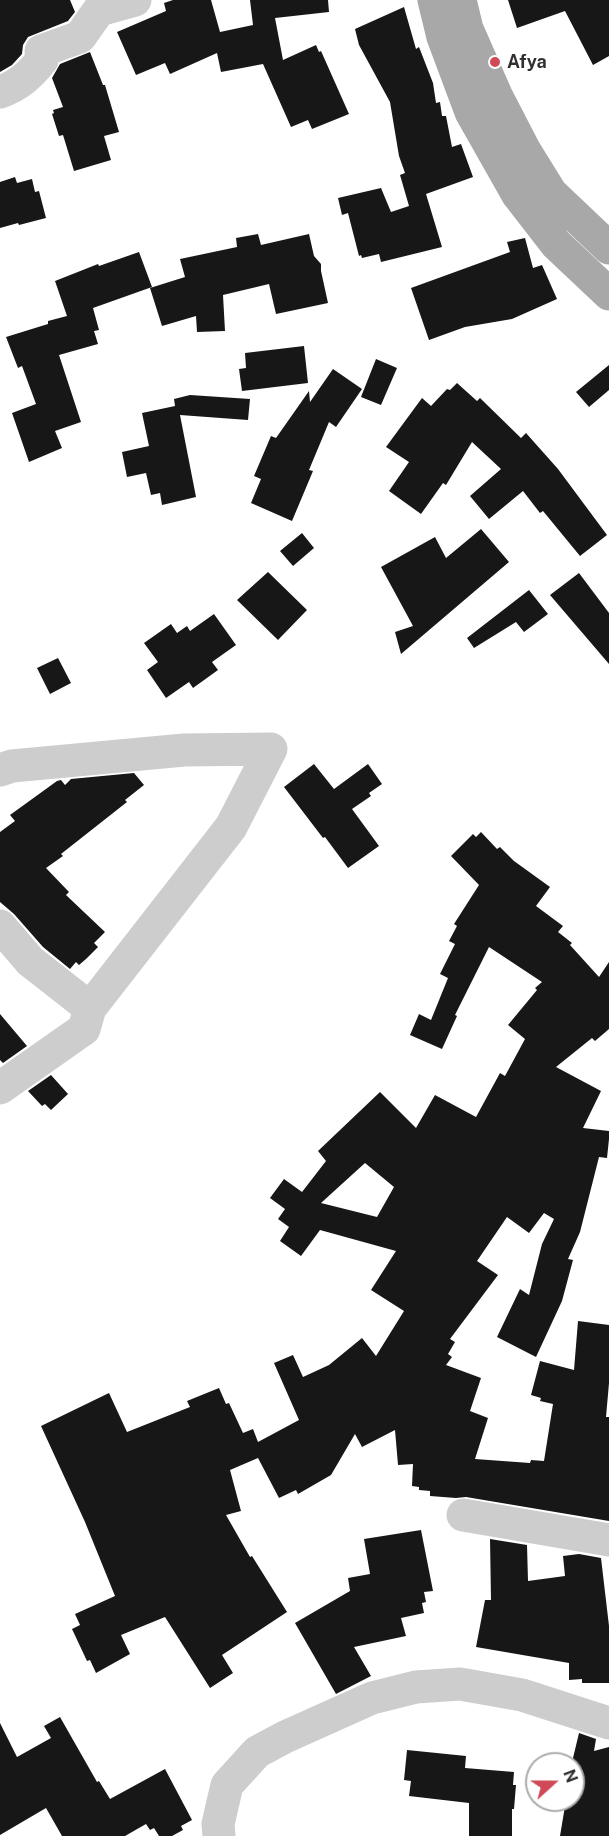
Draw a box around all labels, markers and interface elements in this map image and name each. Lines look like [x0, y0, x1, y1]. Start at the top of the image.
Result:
place label: Afya [507, 51, 547, 73]
marker: Afya [488, 55, 502, 69]
north arrow [525, 1752, 585, 1812]
text: N [559, 1767, 582, 1785]

